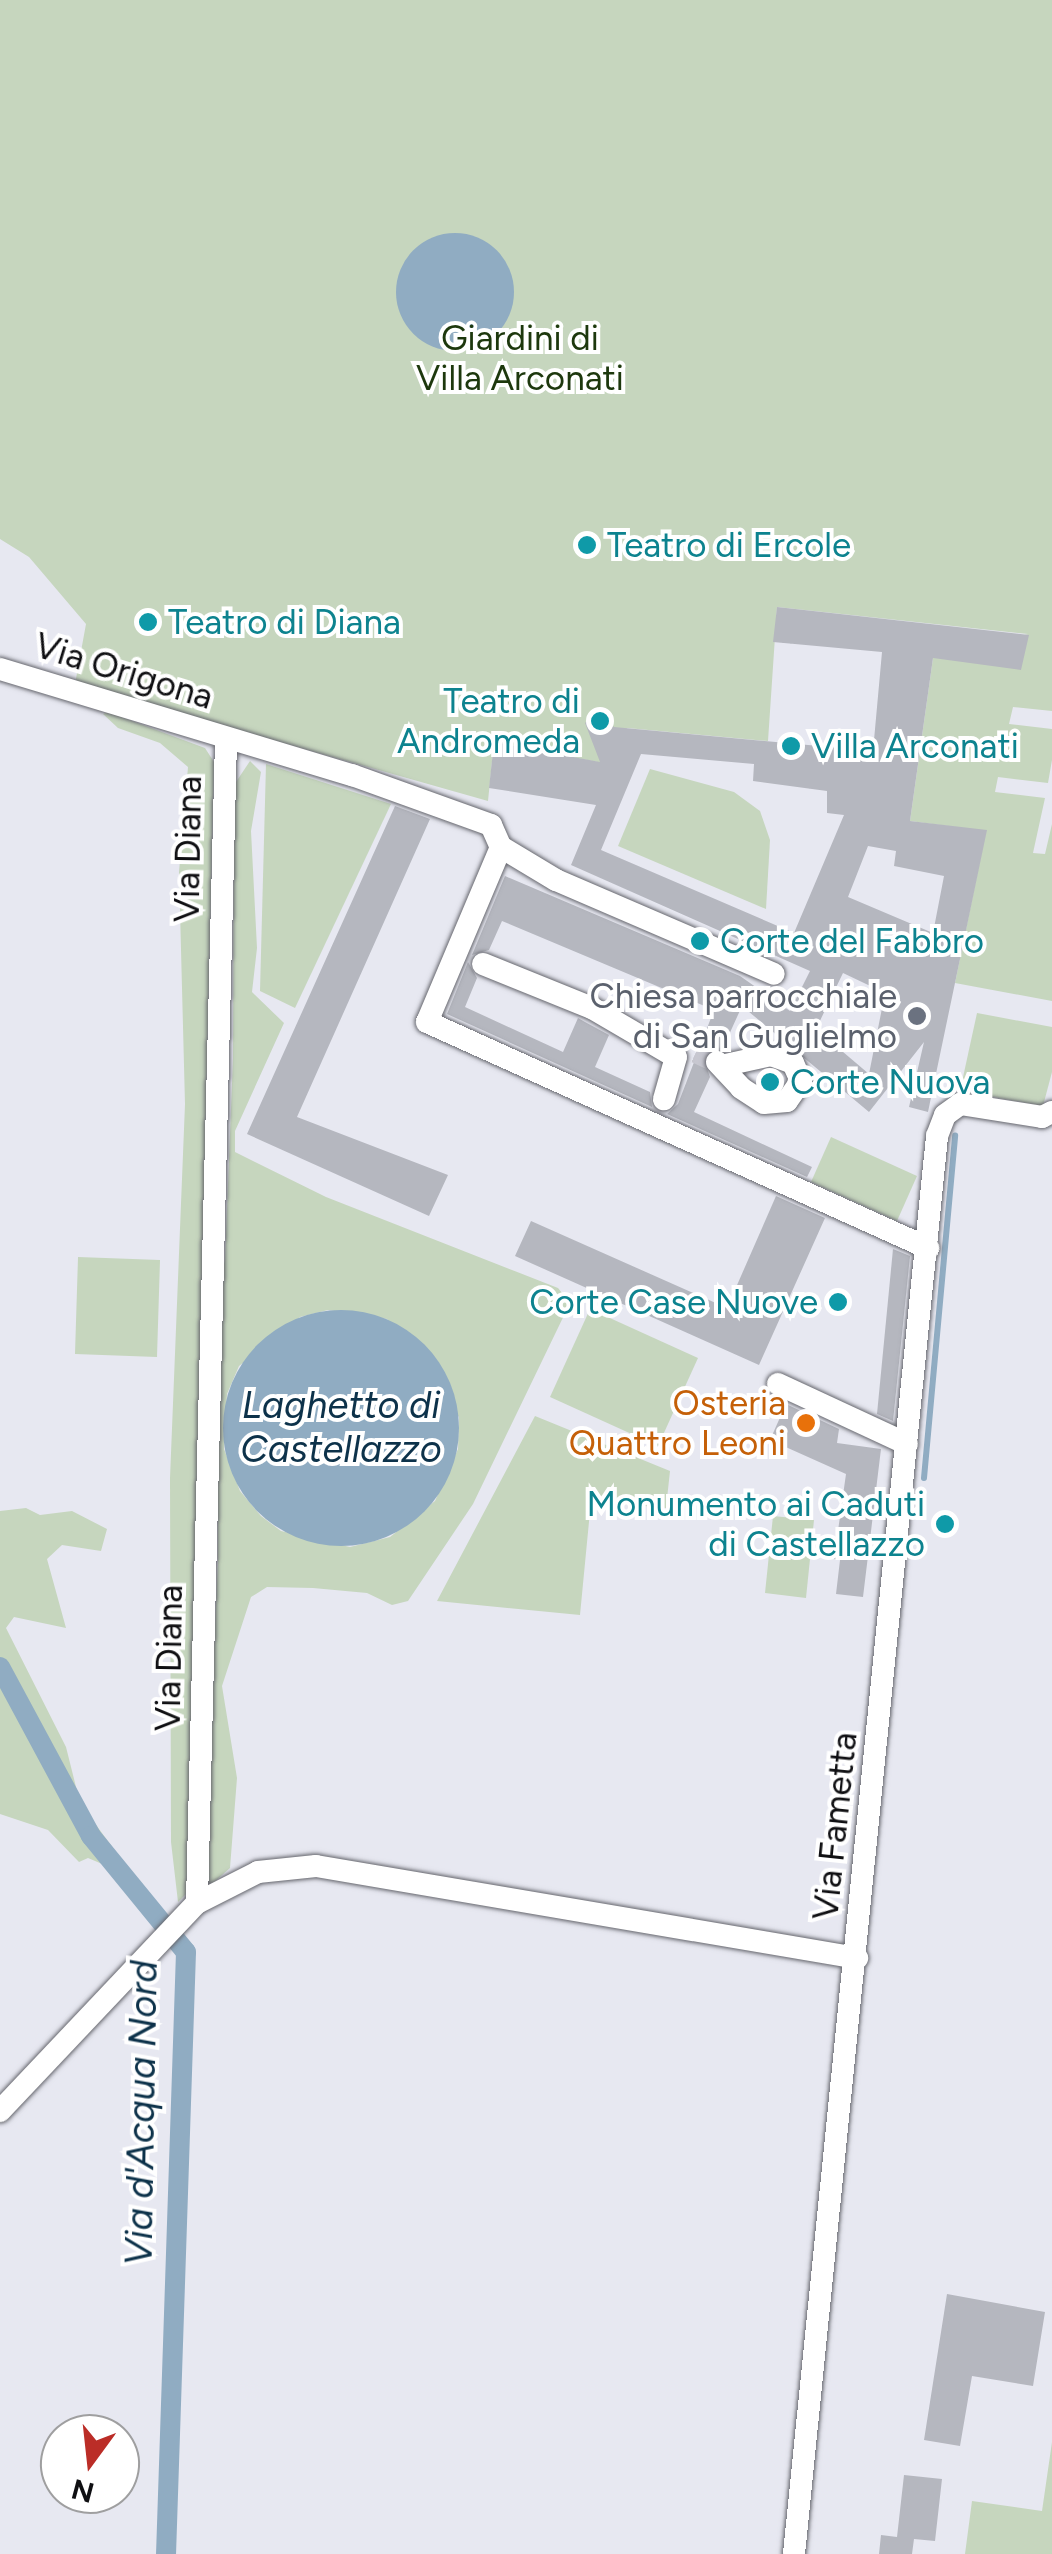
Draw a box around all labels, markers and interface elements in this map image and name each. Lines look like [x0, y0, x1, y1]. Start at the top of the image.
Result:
park label: Giardini di Villa Arconati [416, 317, 624, 399]
place label: Teatro di Ercole [607, 524, 851, 566]
marker: Teatro di Ercole [576, 534, 598, 556]
place label: Teatro di Diana [168, 601, 401, 643]
marker: Teatro di Diana [137, 611, 159, 633]
street label: Via Origona [30, 624, 218, 718]
place label: Teatro di Andromeda [397, 680, 580, 762]
marker: Teatro di Andromeda [589, 710, 611, 732]
place label: Villa Arconati [811, 725, 1019, 767]
marker: Villa Arconati [780, 735, 802, 757]
street label: Via Diana [166, 775, 210, 923]
place label: Corte del Fabbro [720, 920, 984, 962]
marker: Corte del Fabbro [689, 930, 711, 952]
place label: Chiesa parrocchiale di San Guglielmo [590, 975, 897, 1057]
marker: Chiesa parrocchiale di San Guglielmo [906, 1005, 928, 1027]
place label: Corte Nuova [790, 1061, 990, 1103]
marker: Corte Nuova [759, 1071, 781, 1093]
place label: Corte Case Nuove [529, 1281, 818, 1323]
marker: Corte Case Nuove [827, 1291, 849, 1313]
place label: Osteria Quattro Leoni [569, 1382, 786, 1464]
water label: Laghetto di Castellazzo [240, 1383, 442, 1472]
marker: Osteria Quattro Leoni [795, 1412, 817, 1434]
place label: Monumento ai Caduti di Castellazzo [586, 1483, 925, 1565]
marker: Monumento ai Caduti di Castellazzo [934, 1513, 956, 1535]
street label: Via Diana [147, 1584, 191, 1732]
street label: Via Fametta [804, 1730, 866, 1922]
water label: Via d'Acqua Nord [117, 1960, 167, 2266]
north arrow [40, 2414, 140, 2514]
text: N [68, 2472, 98, 2510]

